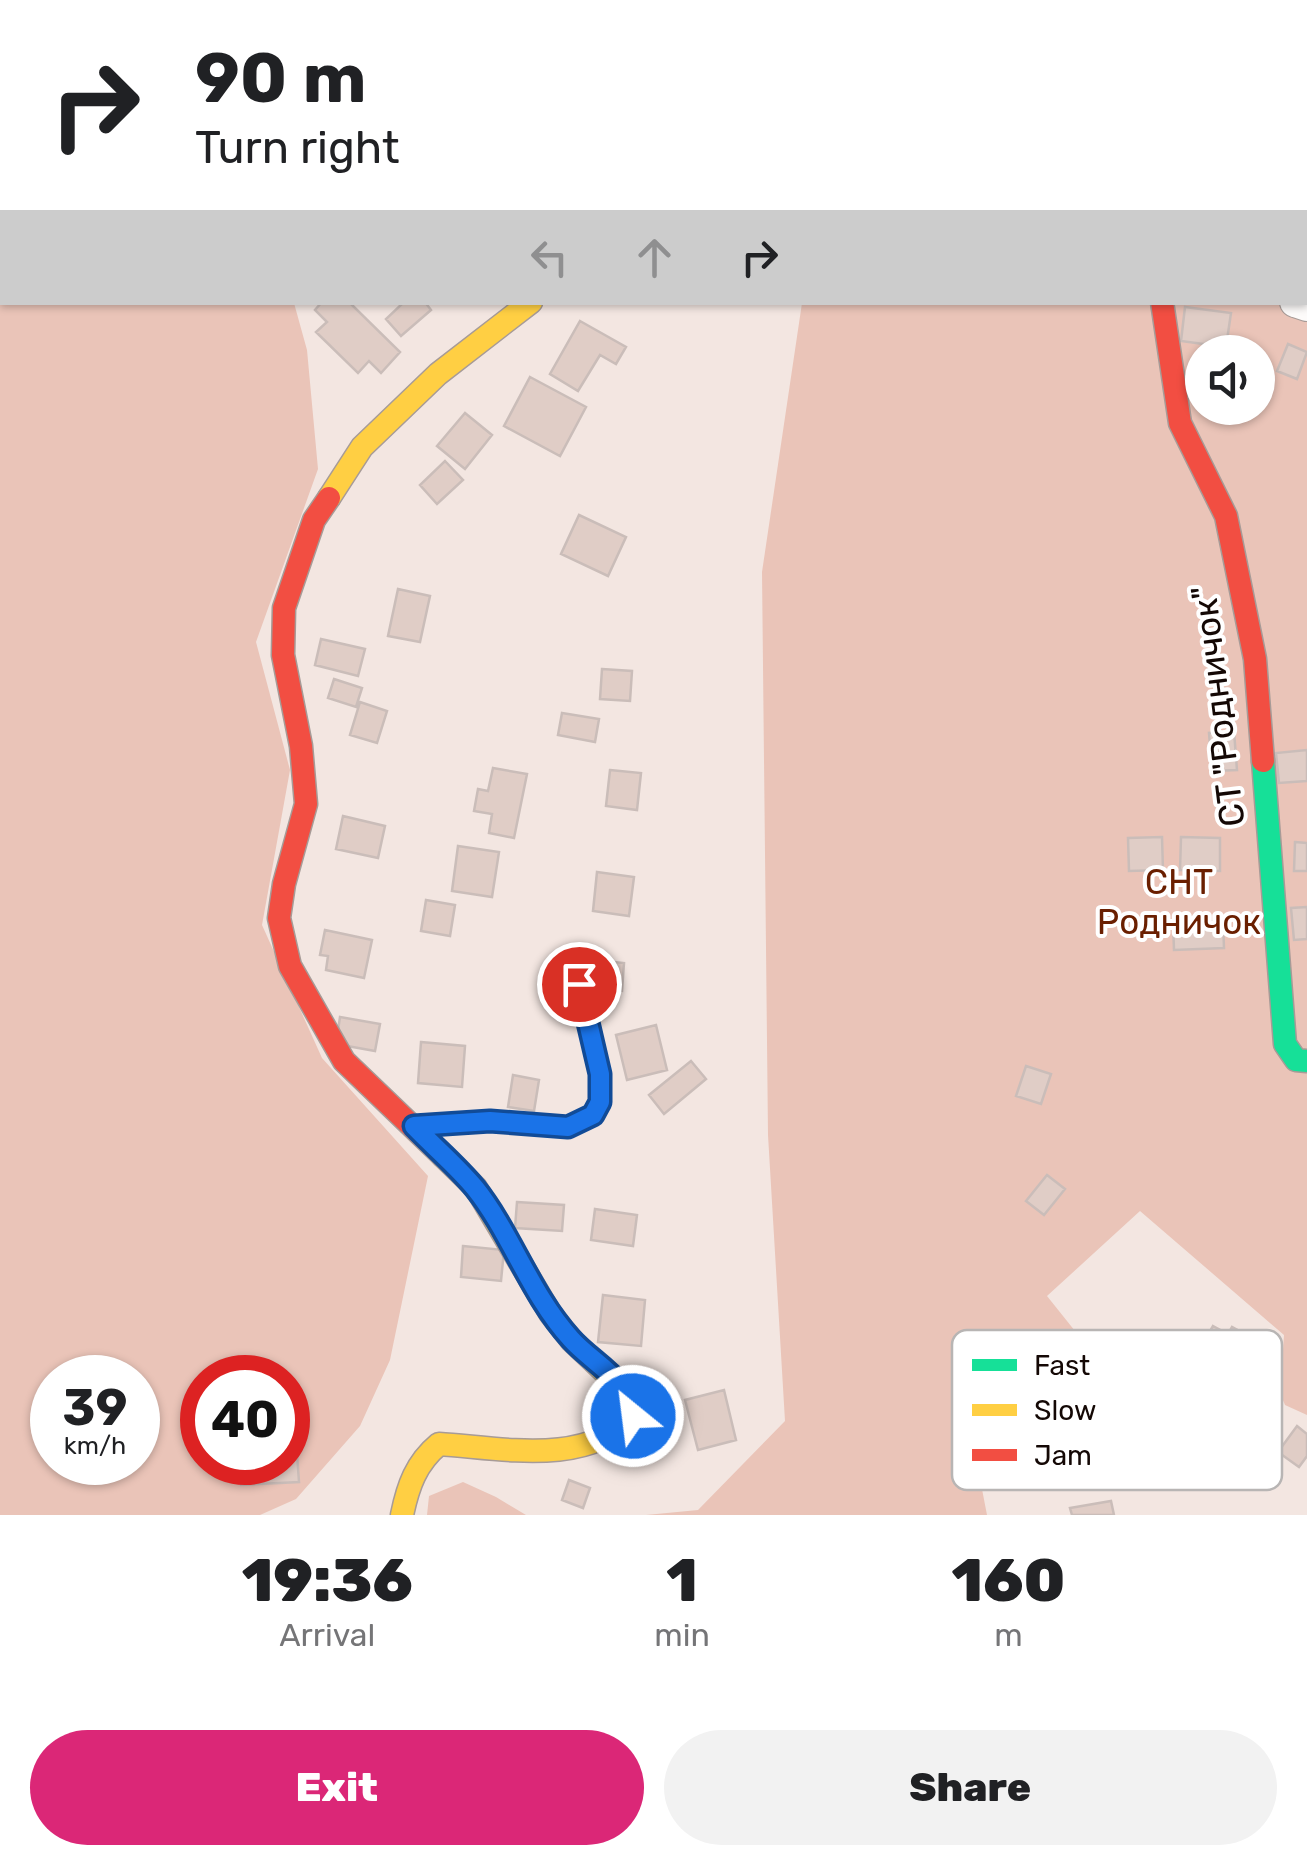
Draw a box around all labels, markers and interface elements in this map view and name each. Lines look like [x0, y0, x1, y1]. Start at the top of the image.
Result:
text: 90 m [195, 37, 367, 120]
icon: right [30, 40, 160, 170]
text: Turn right [195, 121, 399, 174]
icon: left [522, 230, 577, 285]
icon: ahead [627, 230, 682, 285]
icon: right [732, 230, 787, 285]
map controls [1185, 335, 1275, 425]
button: sound [1185, 335, 1275, 425]
street label: СТ "Родничок" [1182, 583, 1254, 829]
park label: СНТ Родничок [1097, 861, 1261, 943]
pin [537, 942, 622, 1027]
icon: arrive [552, 957, 607, 1012]
legend [952, 1330, 1282, 1490]
text: Fast [1034, 1349, 1090, 1382]
speed limit sign: 40 [180, 1355, 310, 1485]
position arrow [581, 1364, 685, 1468]
text: 39 [63, 1378, 128, 1438]
text: Slow [1034, 1394, 1096, 1427]
text: km/h [64, 1431, 126, 1460]
text: Jam [1034, 1439, 1092, 1472]
text: 19:36 [242, 1545, 413, 1616]
text: 1 [666, 1545, 698, 1616]
text: 160 [952, 1545, 1065, 1616]
text: Arrival [279, 1616, 375, 1654]
text: min [654, 1616, 710, 1654]
text: m [994, 1616, 1023, 1654]
button: Exit [30, 1730, 644, 1845]
button: Share [664, 1730, 1277, 1845]

